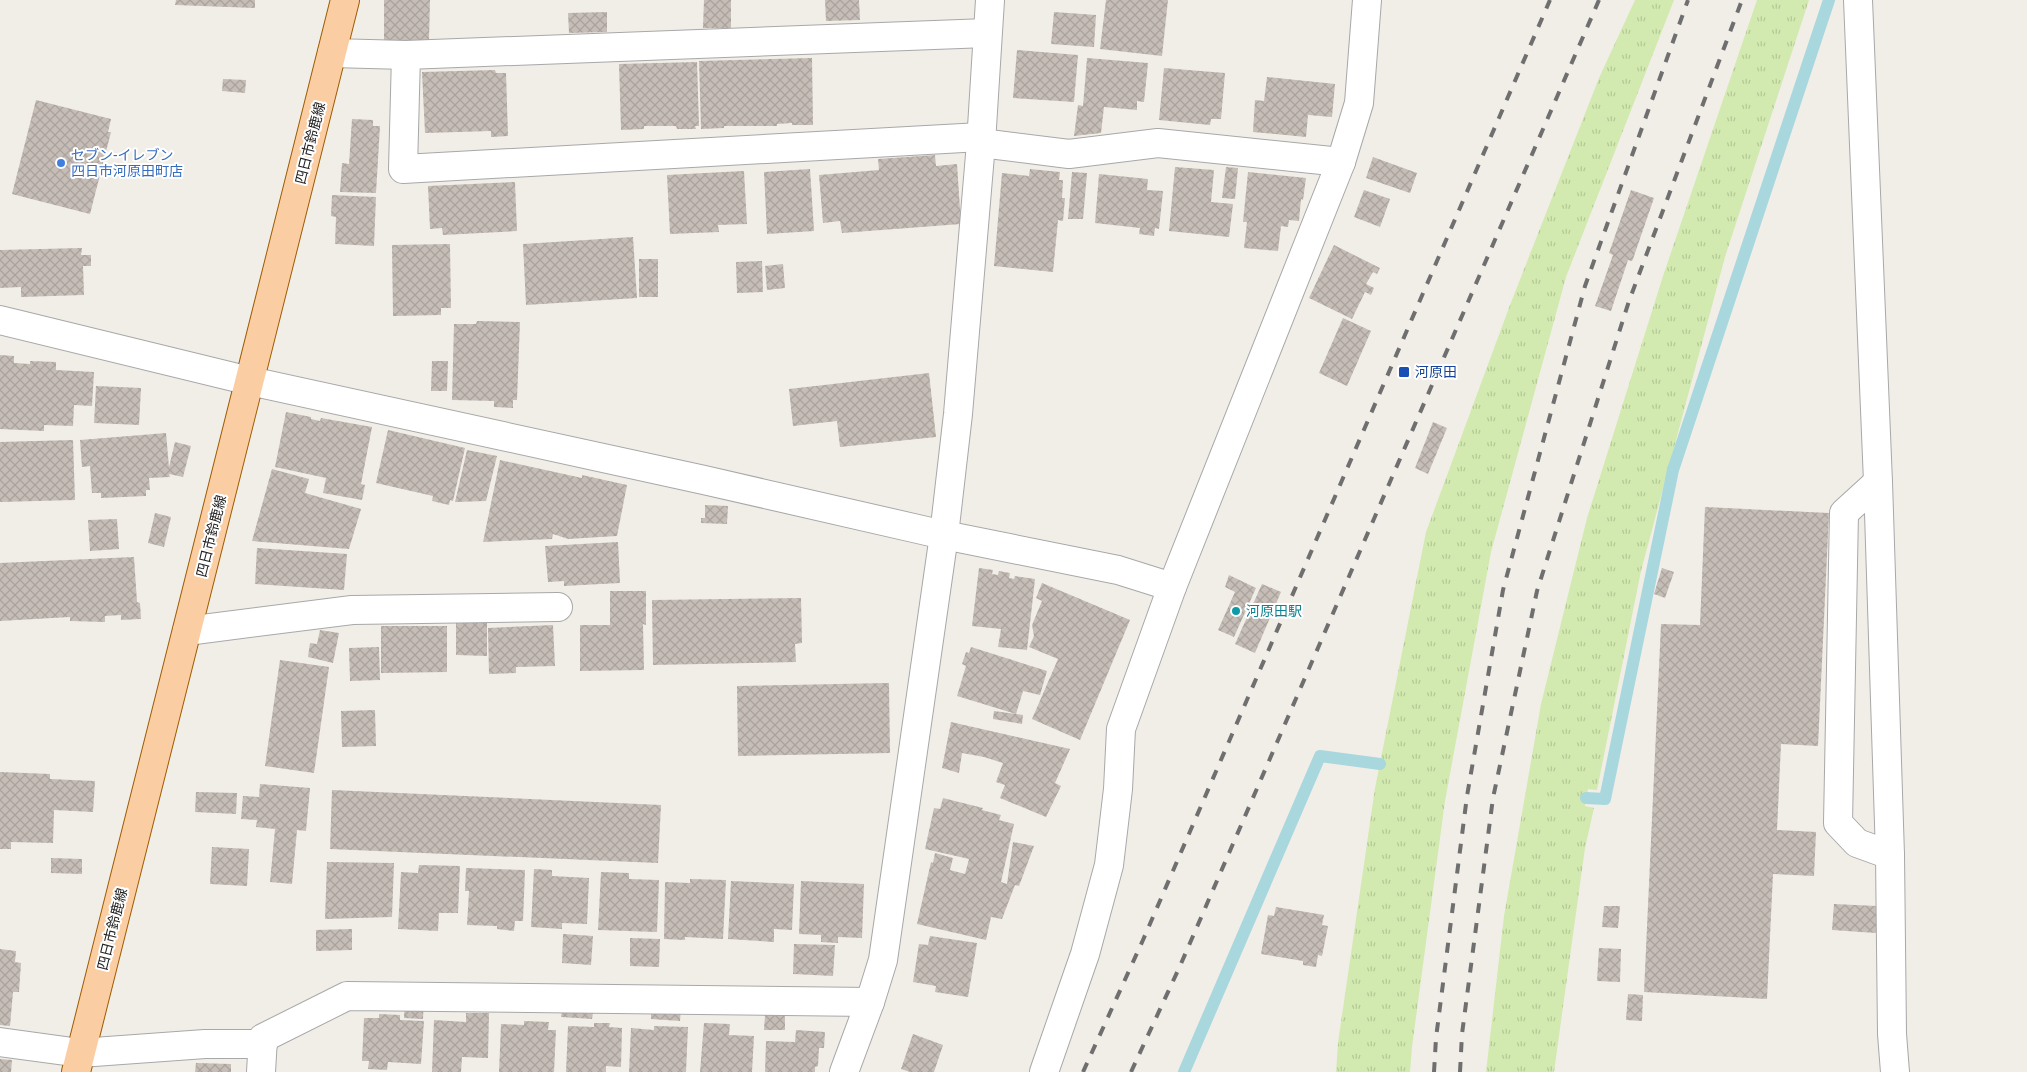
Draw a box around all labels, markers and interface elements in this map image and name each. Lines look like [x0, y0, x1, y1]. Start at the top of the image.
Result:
street label: 四日市鈴鹿線 [290, 100, 329, 186]
place label: セブン-イレブン 四日市河原田町店 [71, 145, 183, 180]
marker: セブン-イレブン 四日市河原田町店 [55, 157, 67, 169]
place label: 河原田 [1415, 362, 1457, 381]
marker: 河原田 [1397, 365, 1411, 379]
street label: 四日市鈴鹿線 [191, 493, 230, 579]
place label: 河原田駅 [1246, 601, 1302, 620]
marker: 河原田駅 [1230, 605, 1242, 617]
street label: 四日市鈴鹿線 [92, 886, 131, 972]

